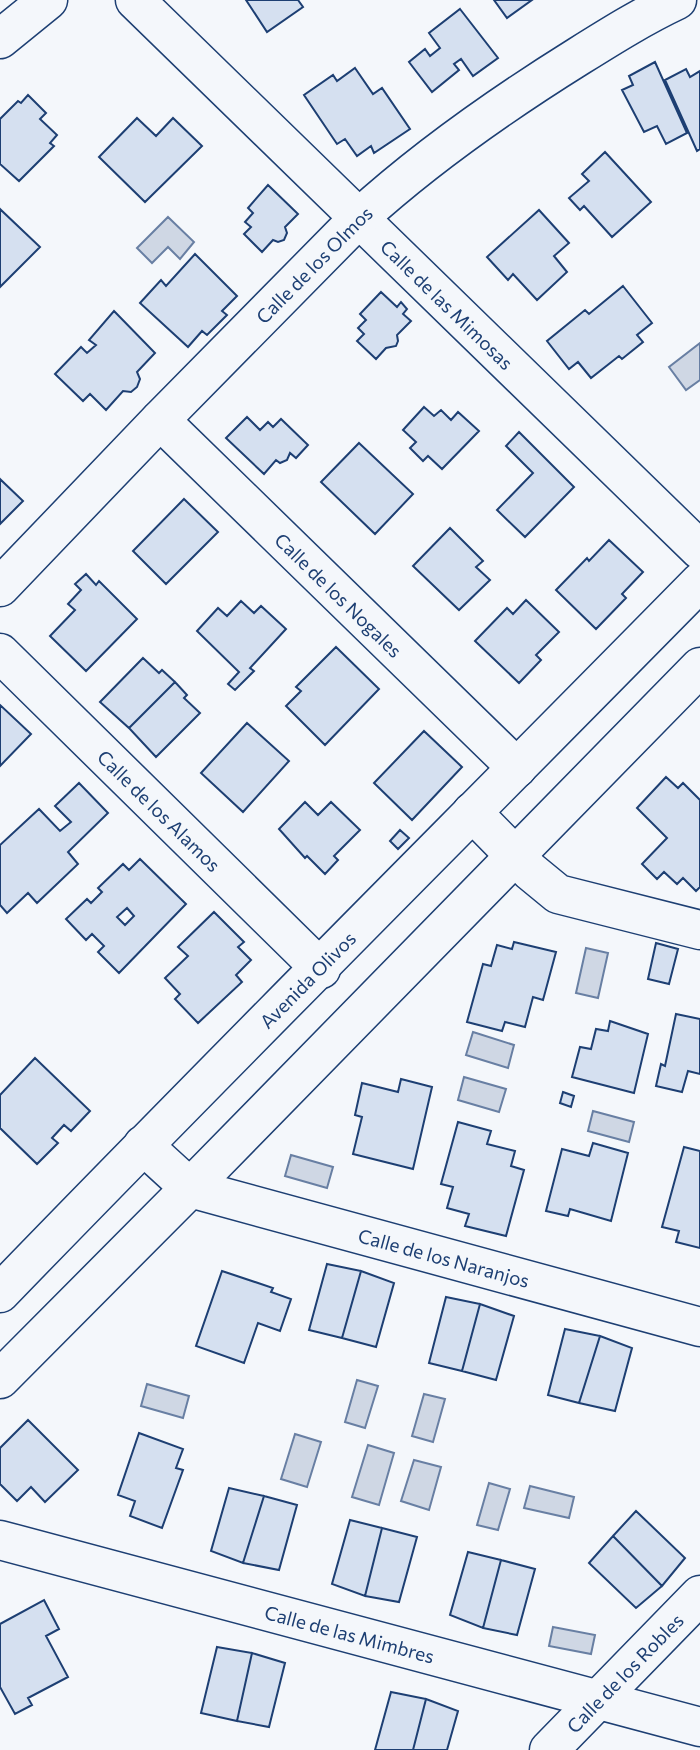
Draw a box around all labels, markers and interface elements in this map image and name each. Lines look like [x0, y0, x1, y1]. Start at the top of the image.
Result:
street label: Calle de los Olmos [251, 201, 376, 328]
street label: Calle de las Mimosas [376, 234, 519, 374]
street label: Calle de los Nogales [271, 527, 407, 662]
street label: Calle de los Alamos [93, 745, 226, 876]
street label: Avenida Olivos [254, 926, 360, 1032]
street label: Calle de los Naranjos [356, 1223, 532, 1292]
street label: Calle de las Mimbres [262, 1600, 437, 1667]
street label: Calle de los Robles [561, 1608, 688, 1737]

